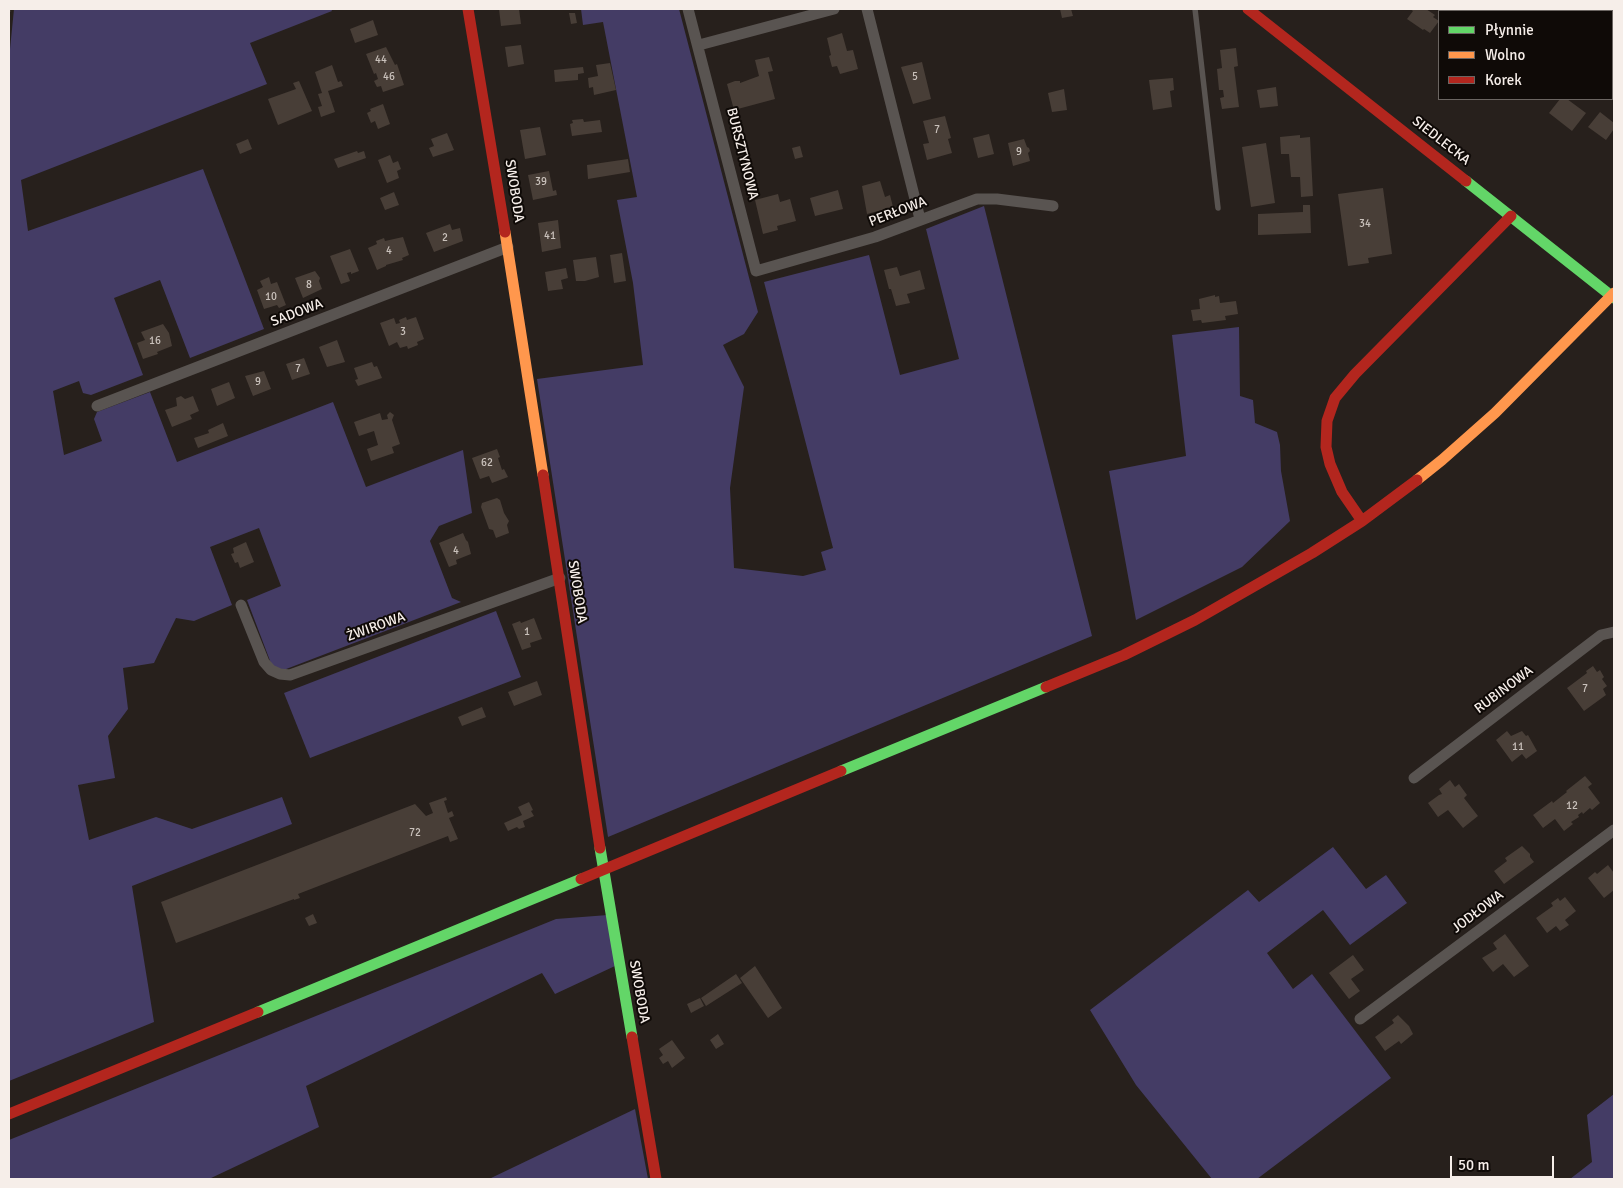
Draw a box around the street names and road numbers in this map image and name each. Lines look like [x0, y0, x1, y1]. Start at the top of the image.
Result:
street label: BURSZTYNOWA [722, 106, 762, 202]
street label: SIEDLECKA [1409, 113, 1473, 169]
street label: SWOBODA [501, 158, 527, 224]
street label: PERŁOWA [867, 193, 929, 231]
street label: SADOWA [268, 295, 326, 331]
street label: SWOBODA [564, 559, 590, 625]
street label: ŻWIROWA [344, 609, 408, 645]
street label: RUBINOWA [1471, 663, 1537, 717]
street label: JODŁOWA [1449, 887, 1507, 937]
street label: SWOBODA [625, 959, 653, 1025]

